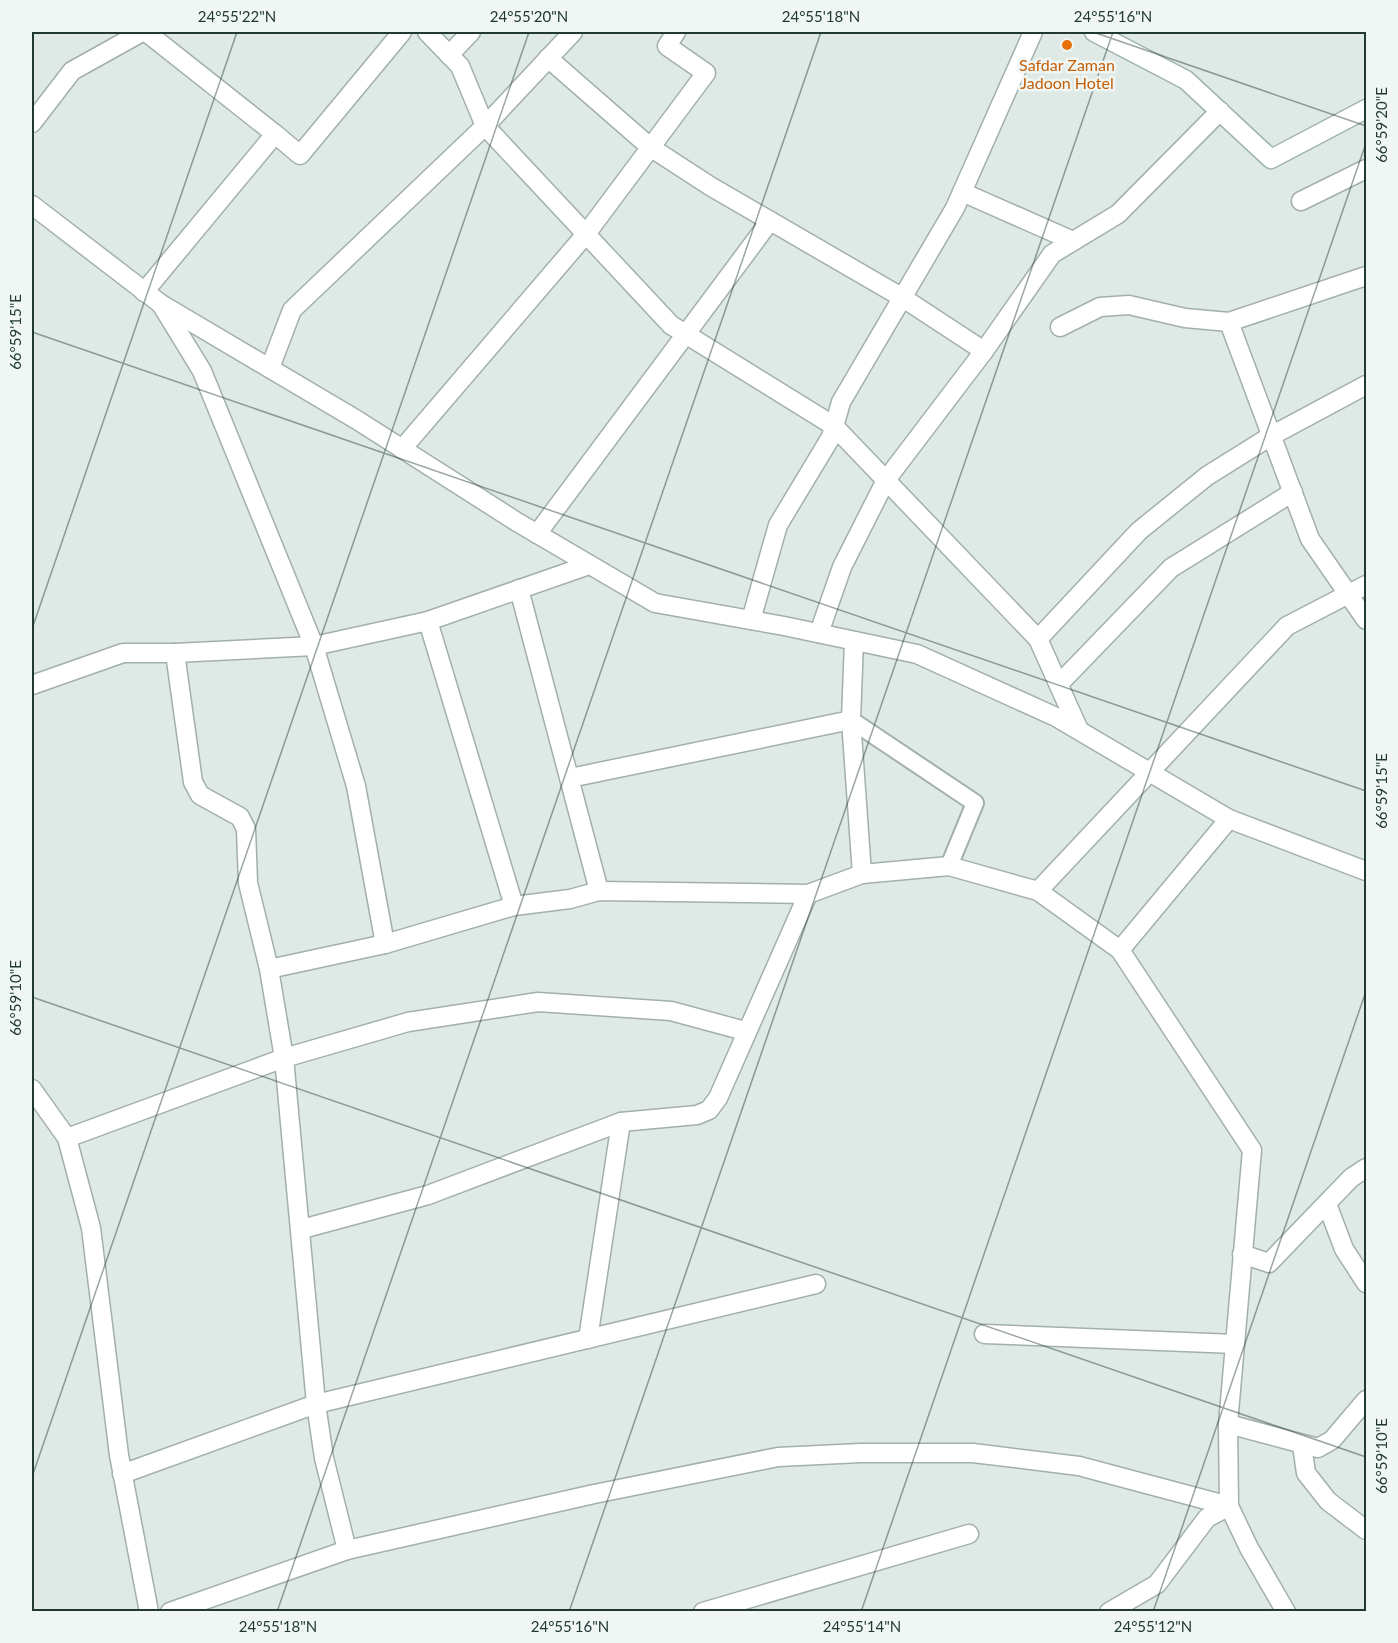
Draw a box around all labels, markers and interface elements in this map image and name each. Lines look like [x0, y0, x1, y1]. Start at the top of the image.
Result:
text: 24°55'22"N [198, 7, 276, 25]
text: 24°55'20"N [490, 7, 568, 25]
text: 24°55'18"N [782, 7, 860, 25]
text: 24°55'16"N [1074, 7, 1152, 25]
marker: Safdar Zaman Jadoon Hotel [1060, 38, 1074, 52]
place label: Safdar Zaman Jadoon Hotel [1019, 55, 1115, 92]
text: 66°59'20"E [1372, 87, 1390, 163]
text: 66°59'15"E [6, 294, 24, 370]
text: 66°59'15"E [1372, 753, 1390, 829]
text: 66°59'10"E [6, 960, 24, 1036]
text: 66°59'10"E [1372, 1418, 1390, 1494]
text: 24°55'18"N [239, 1617, 317, 1635]
text: 24°55'16"N [531, 1617, 609, 1635]
text: 24°55'14"N [823, 1617, 901, 1635]
text: 24°55'12"N [1114, 1617, 1192, 1635]

